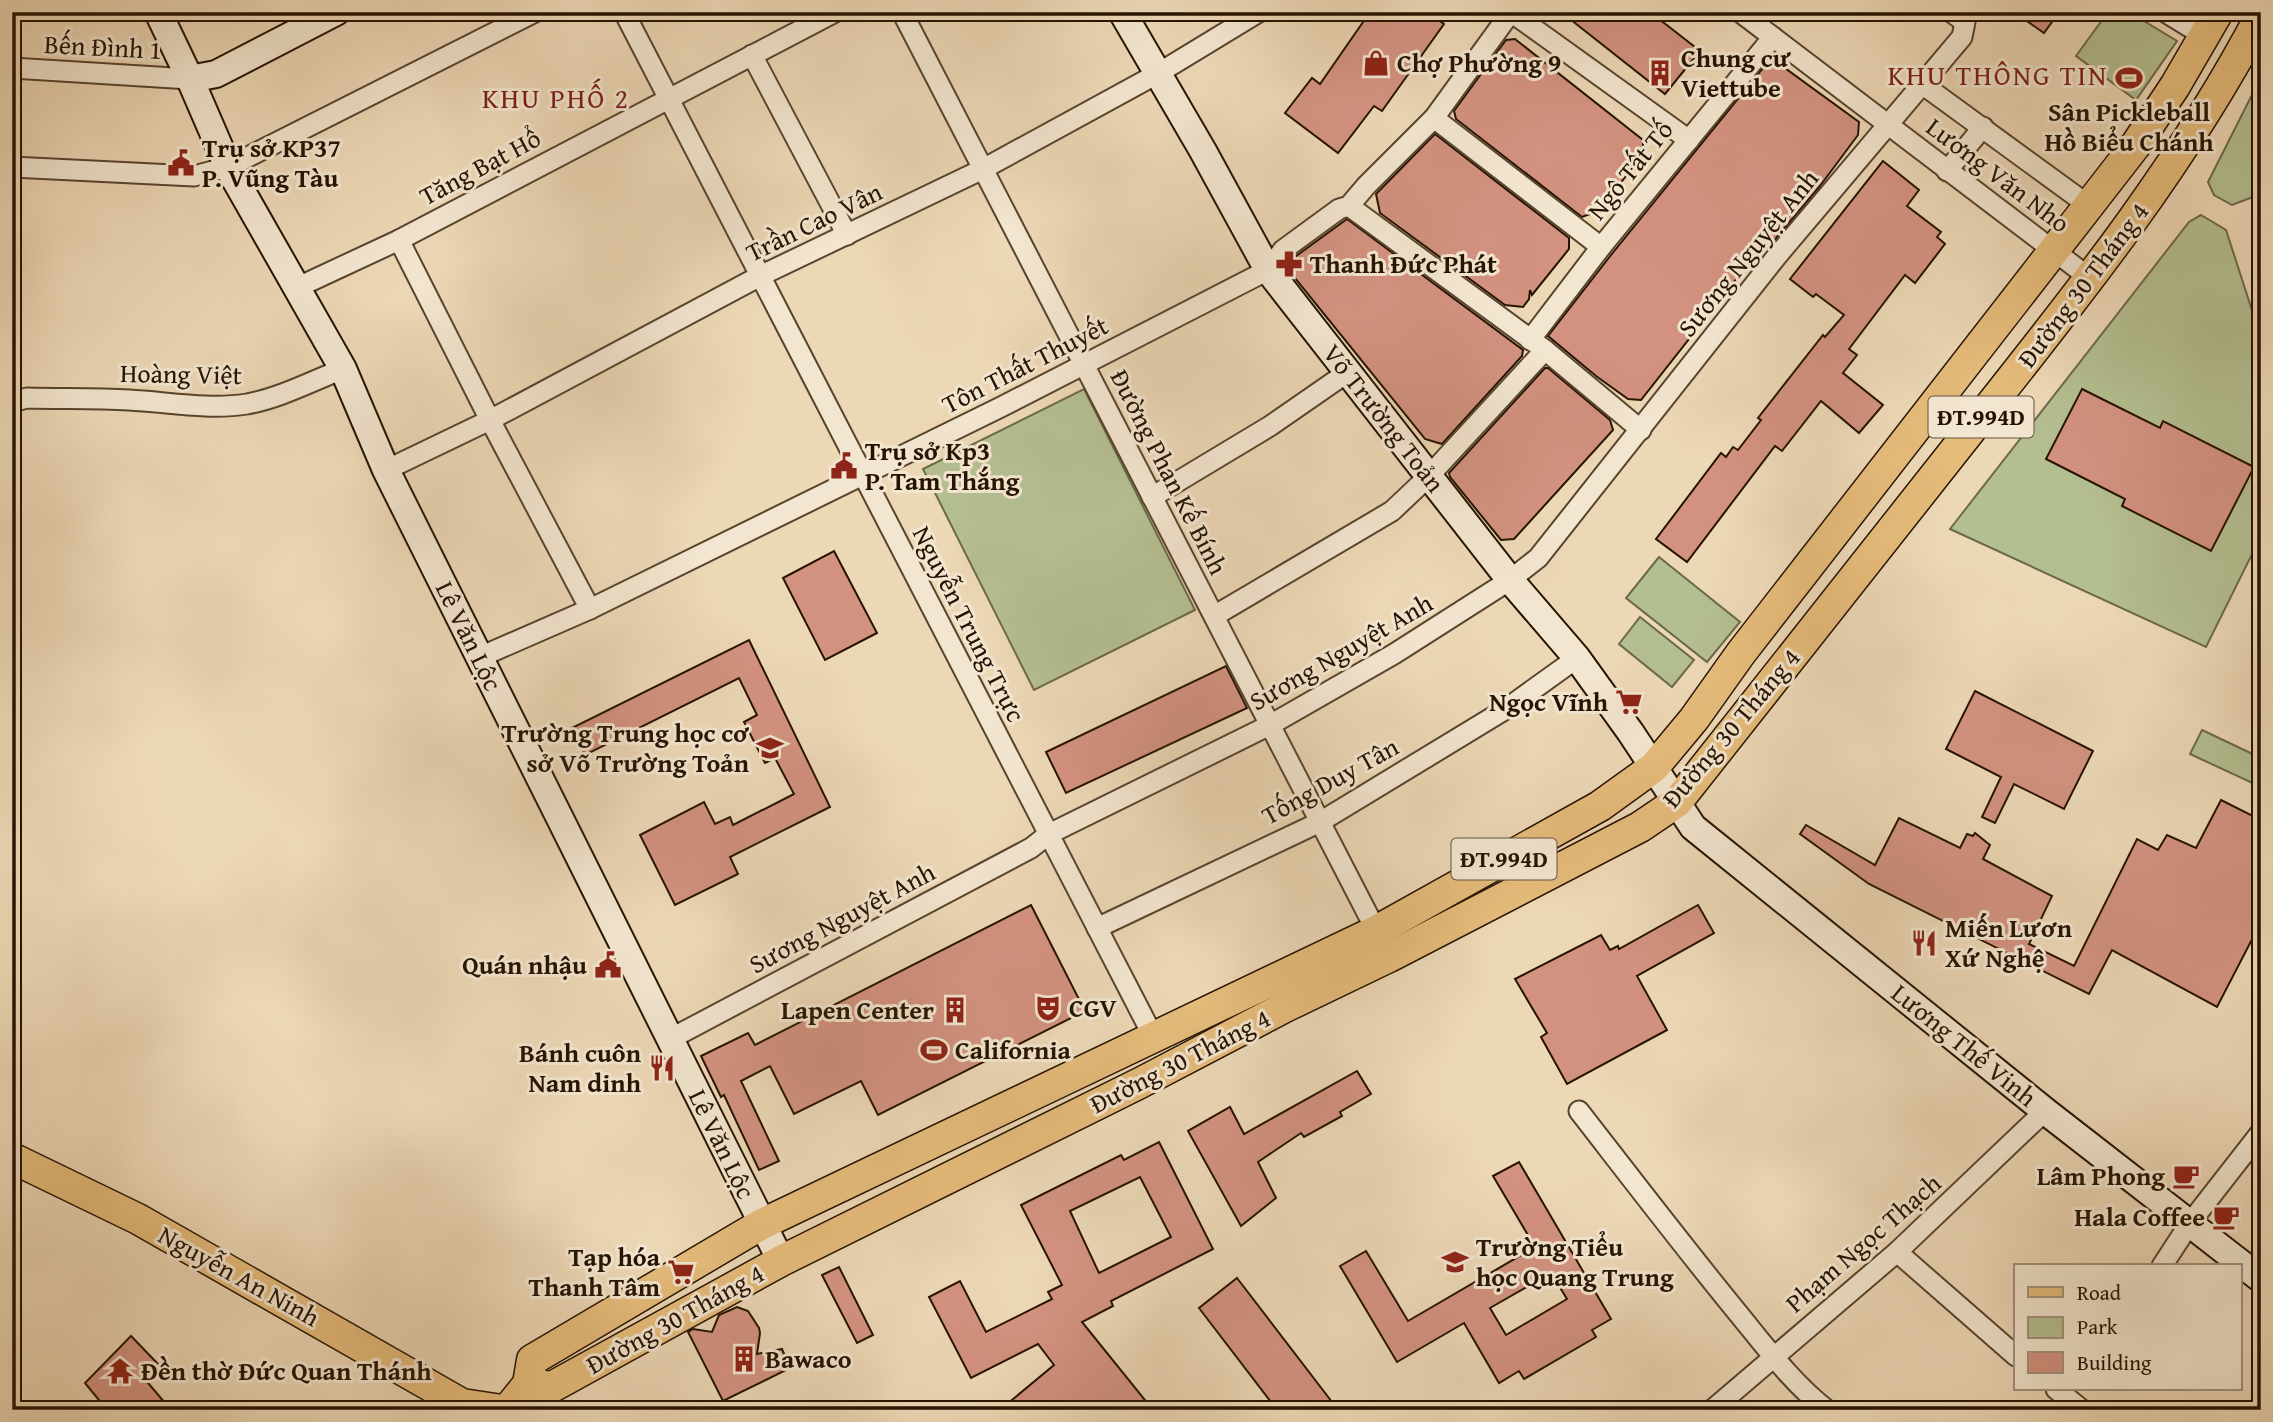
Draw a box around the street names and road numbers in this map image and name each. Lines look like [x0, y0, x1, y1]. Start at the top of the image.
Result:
street label: Bến Đình 1 [43, 24, 163, 69]
street label: Lương Văn Nho [1918, 107, 2078, 242]
street label: Ngô Tất Tố [1577, 111, 1682, 228]
street label: Tăng Bạt Hổ [412, 118, 547, 215]
street label: Sương Nguyệt Anh [1668, 160, 1828, 345]
street label: Trần Cao Vân [739, 172, 889, 271]
street label: Đường 30 Tháng 4 [2007, 194, 2158, 375]
street label: Tôn Thất Thuyết [935, 306, 1115, 423]
street label: Võ Trường Toản [1314, 335, 1455, 501]
street label: Hoàng Việt [120, 353, 242, 394]
street label: Đường Phan Kế Bính [1101, 362, 1238, 582]
road number: ĐT.994D [1928, 396, 2034, 438]
street label: Nguyễn Trung Trực [903, 519, 1036, 729]
street label: Lê Văn Lộc [426, 574, 513, 697]
street label: Sương Nguyệt Anh [1242, 583, 1440, 720]
street label: Đường 30 Tháng 4 [1652, 639, 1809, 816]
street label: Tống Duy Tân [1254, 727, 1406, 834]
road number: ĐT.994D [1452, 838, 1556, 880]
street label: Sương Nguyệt Anh [742, 852, 942, 983]
street label: Lương Thế Vinh [1883, 974, 2046, 1116]
street label: Đường 30 Tháng 4 [1083, 998, 1277, 1123]
street label: Lê Văn Lộc [679, 1082, 766, 1205]
street label: Phạm Ngọc Thạch [1776, 1164, 1950, 1321]
street label: Nguyễn An Ninh [151, 1215, 327, 1336]
street label: Đường 30 Tháng 4 [579, 1254, 771, 1384]

